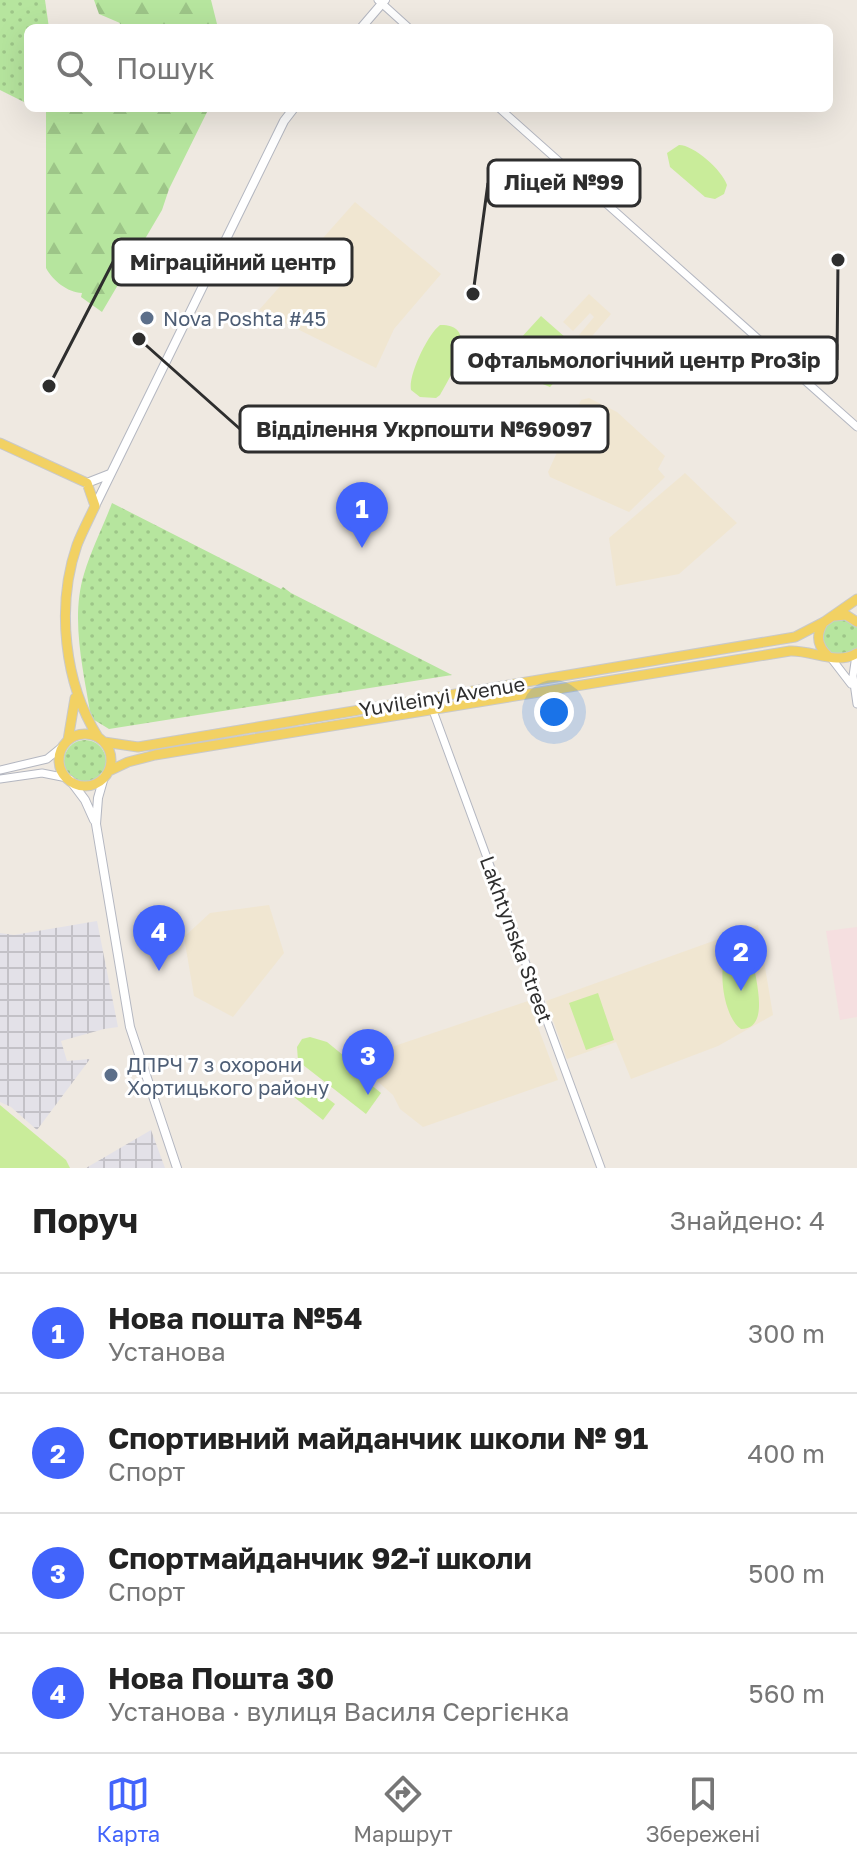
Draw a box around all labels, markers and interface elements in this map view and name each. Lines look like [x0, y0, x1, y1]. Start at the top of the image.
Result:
search box [24, 24, 833, 112]
icon: search [52, 46, 96, 90]
text: Пошук [116, 50, 215, 86]
callout: Ліцей №99 [488, 160, 640, 206]
text: Ліцей №99 [504, 168, 624, 195]
callout: Міграційний центр [113, 239, 352, 285]
text: Міграційний центр [130, 248, 336, 275]
place label: Nova Poshta #45 [163, 306, 326, 330]
marker: Nova Poshta #45 [138, 309, 156, 327]
callout: Офтальмологічний центр ProЗір [452, 337, 837, 383]
text: Офтальмологічний центр ProЗір [467, 346, 821, 373]
callout: Відділення Укрпошти №69097 [240, 406, 608, 452]
text: Відділення Укрпошти №69097 [256, 415, 592, 442]
pin: 1 [336, 482, 388, 548]
street label: Yuvileinyi Avenue [357, 671, 527, 721]
your location [534, 692, 574, 732]
street label: Lakhtynska Street [476, 852, 558, 1026]
pin: 4 [133, 905, 185, 971]
pin: 2 [715, 925, 767, 991]
pin: 3 [342, 1029, 394, 1095]
place label: ДПРЧ 7 з охорони Хортицького району [127, 1052, 329, 1099]
marker: ДПРЧ 7 з охорони Хортицького району [102, 1066, 120, 1084]
text: Поруч [32, 1200, 138, 1240]
text: Знайдено: 4 [670, 1205, 825, 1236]
text: Нова пошта №54 [108, 1300, 362, 1336]
text: 1 [51, 1318, 65, 1349]
text: 300 m [748, 1318, 825, 1349]
text: Установа [108, 1336, 226, 1367]
text: Спортивний майданчик школи № 91 [108, 1420, 648, 1456]
text: 2 [50, 1438, 66, 1469]
text: 400 m [747, 1438, 825, 1469]
text: Спорт [108, 1456, 185, 1487]
text: Спортмайданчик 92-ї школи [108, 1540, 532, 1576]
text: 3 [50, 1558, 66, 1589]
text: 500 m [748, 1558, 825, 1589]
text: Спорт [108, 1576, 185, 1607]
text: Нова Пошта 30 [108, 1660, 334, 1696]
text: 4 [50, 1678, 66, 1709]
text: 560 m [749, 1678, 825, 1709]
text: Установа · вулиця Василя Сергієнка [108, 1696, 569, 1727]
tab: Карта [96, 1772, 160, 1847]
tab: Маршрут [353, 1772, 453, 1847]
tab: Збережені [645, 1772, 761, 1847]

